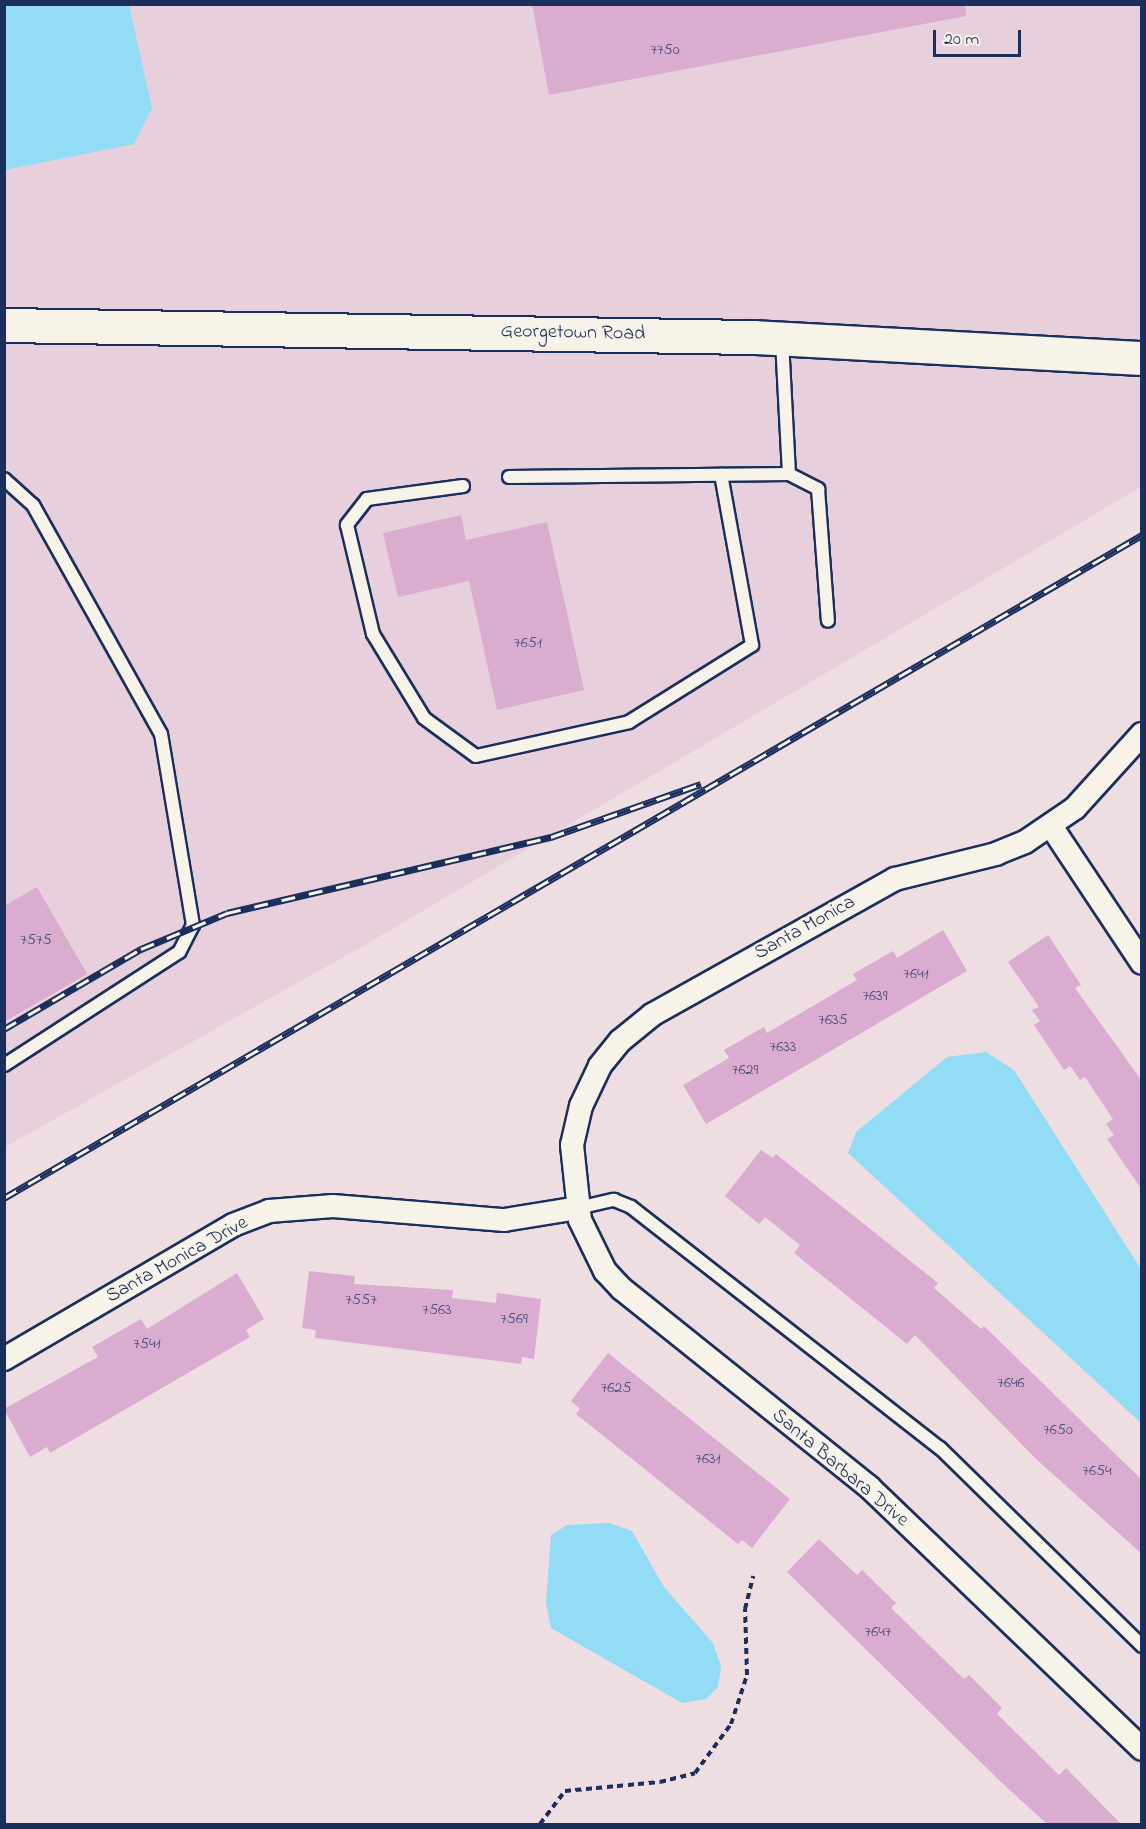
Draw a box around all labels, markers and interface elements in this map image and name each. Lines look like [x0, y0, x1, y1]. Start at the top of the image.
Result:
scale bar [936, 18, 1024, 56]
text: 20 m [944, 27, 979, 53]
house number: 7750 [650, 40, 680, 60]
street label: Georgetown Road [500, 320, 646, 346]
house number: 7651 [514, 633, 542, 653]
street label: Santa Monica [750, 890, 860, 966]
house number: 7575 [20, 930, 52, 950]
house number: 7641 [903, 964, 929, 984]
house number: 7639 [862, 986, 888, 1006]
house number: 7635 [818, 1010, 848, 1030]
house number: 7633 [770, 1037, 796, 1057]
house number: 7629 [732, 1060, 758, 1080]
street label: Santa Monica Drive [102, 1211, 252, 1309]
house number: 7557 [345, 1290, 377, 1310]
house number: 7563 [422, 1300, 452, 1320]
house number: 7569 [500, 1309, 528, 1329]
house number: 7541 [133, 1334, 161, 1354]
house number: 7646 [997, 1373, 1025, 1393]
house number: 7625 [601, 1378, 631, 1398]
street label: Santa Barbara Drive [767, 1404, 913, 1532]
house number: 7650 [1043, 1420, 1073, 1440]
house number: 7631 [695, 1449, 721, 1469]
house number: 7654 [1082, 1461, 1112, 1481]
house number: 7647 [865, 1622, 891, 1642]

